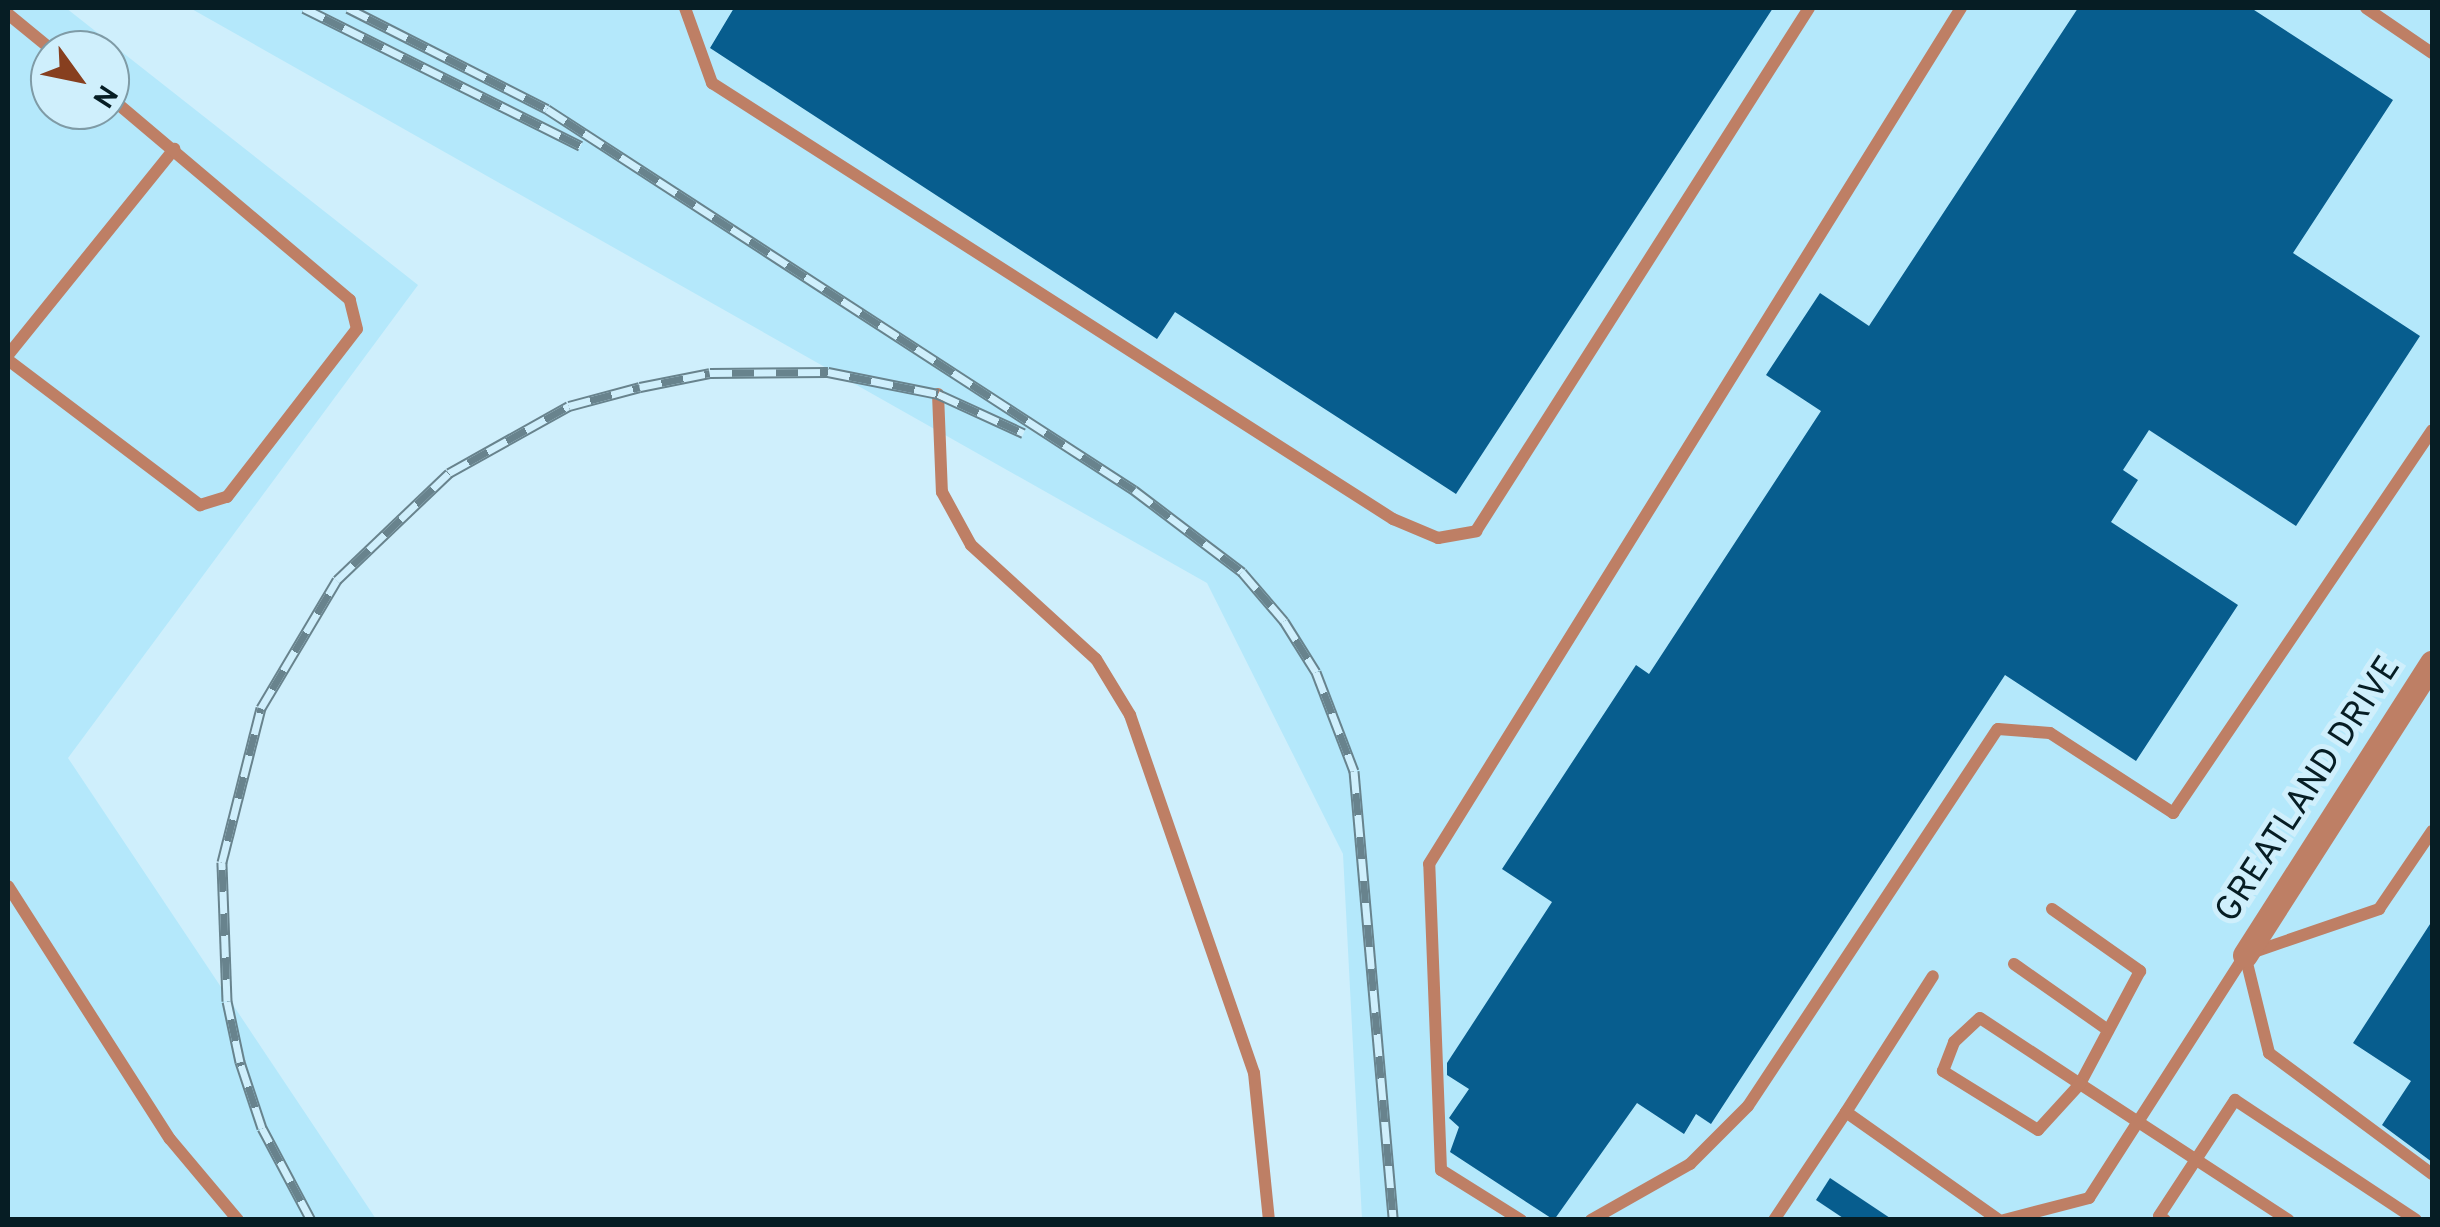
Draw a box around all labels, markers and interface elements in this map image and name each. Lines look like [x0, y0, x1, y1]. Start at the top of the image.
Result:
north arrow [30, 30, 130, 130]
text: N [83, 77, 124, 113]
street label: GREATLAND DRIVE [2207, 649, 2411, 931]

